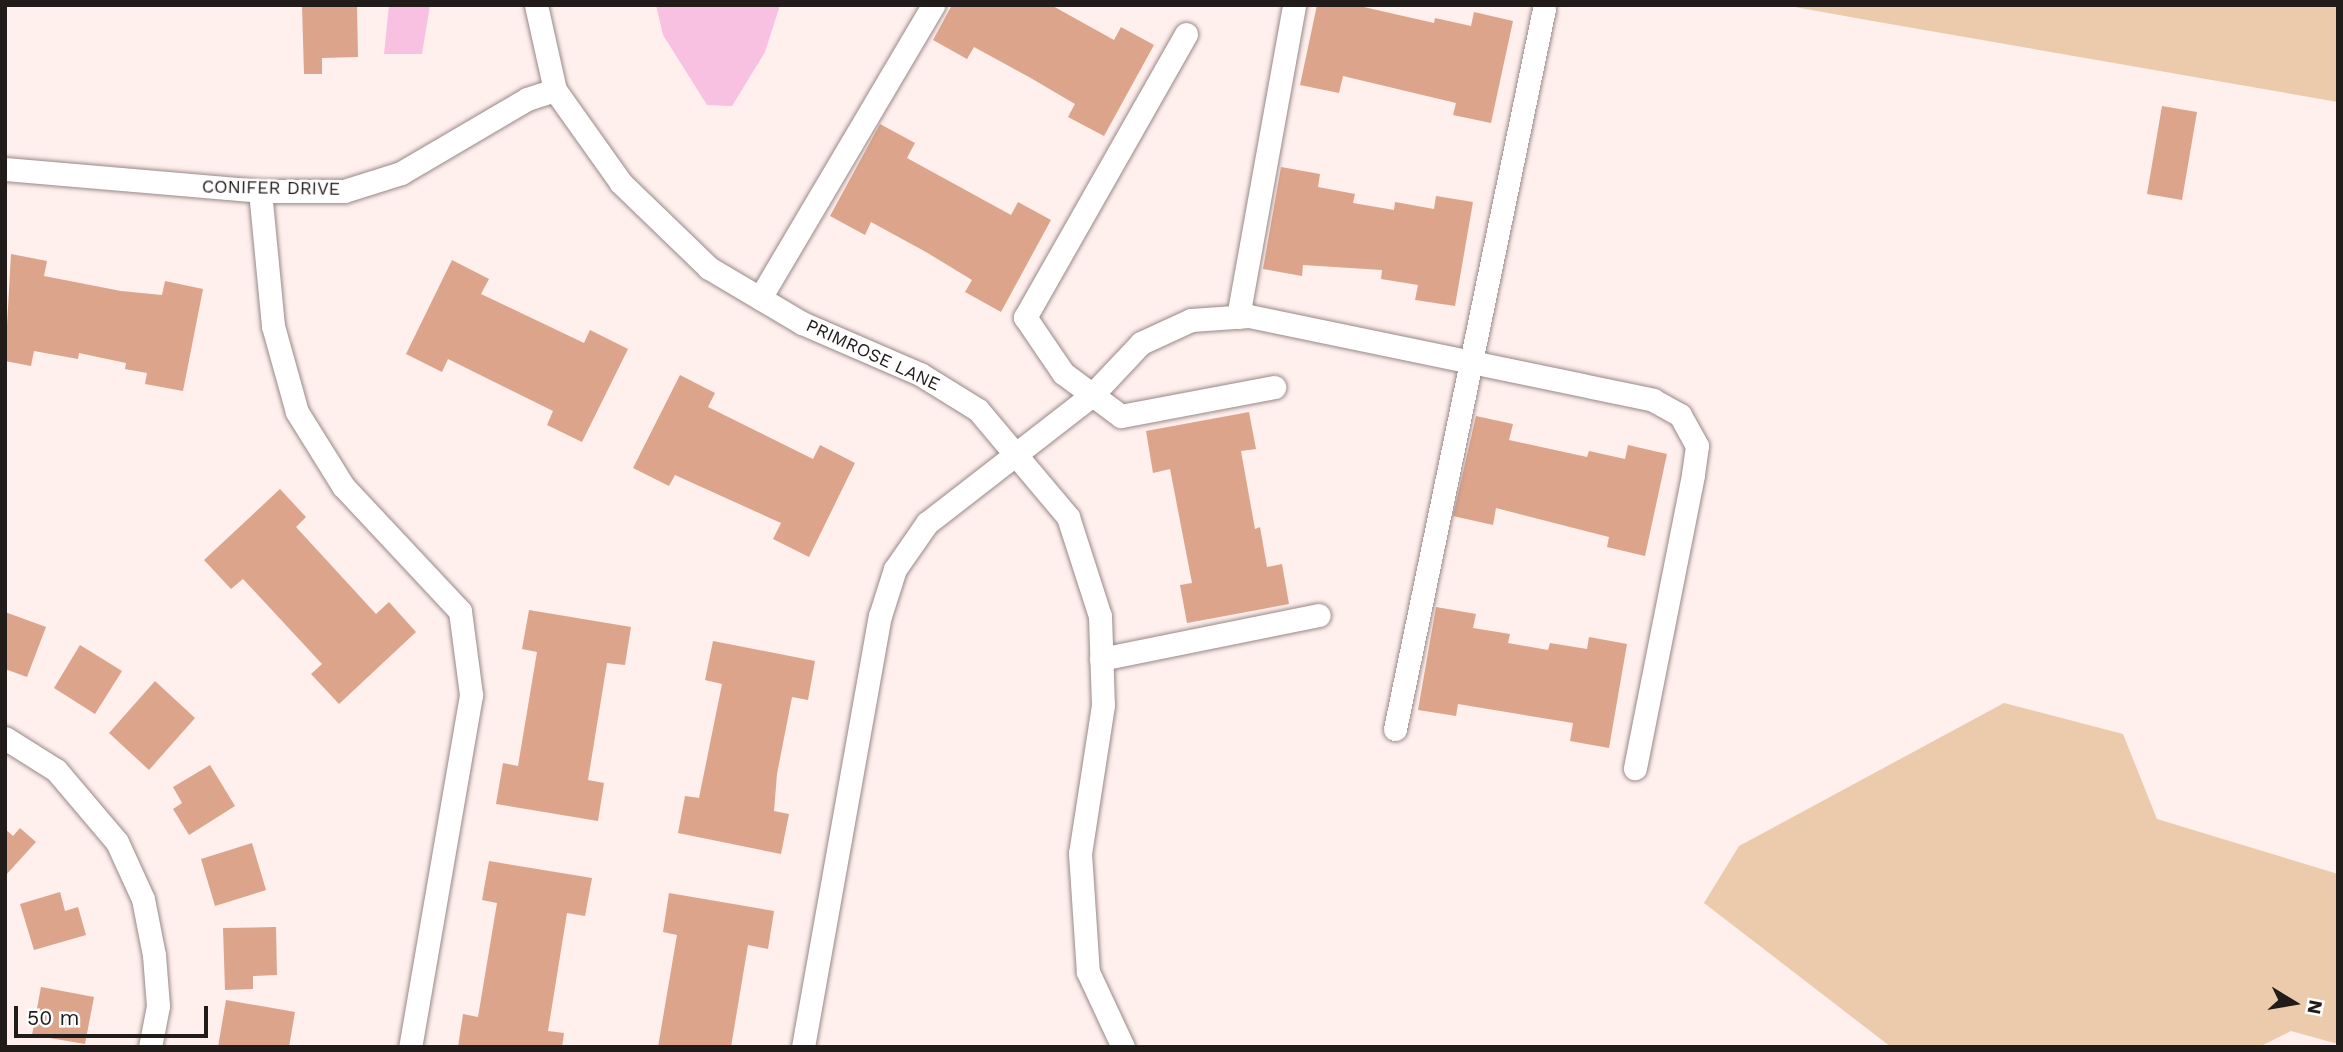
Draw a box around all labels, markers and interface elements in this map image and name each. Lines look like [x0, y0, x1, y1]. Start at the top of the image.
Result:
street label: CONIFER DRIVE [202, 176, 340, 200]
street label: PRIMROSE LANE [803, 314, 943, 396]
north arrow [2259, 968, 2329, 1038]
scale bar [18, 992, 212, 1036]
text: N [2302, 998, 2328, 1016]
text: 50 m [27, 1005, 79, 1030]

